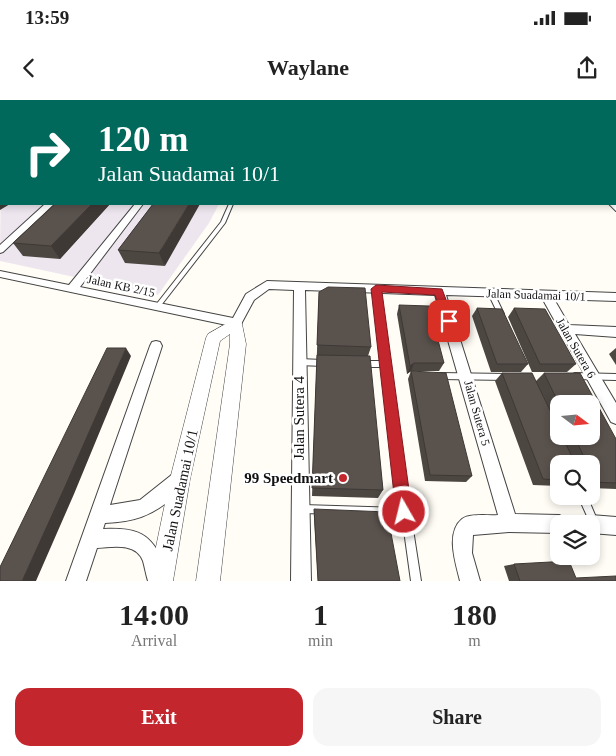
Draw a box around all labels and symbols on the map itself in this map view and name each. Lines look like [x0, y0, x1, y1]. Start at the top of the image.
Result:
street label: Jalan KB 2/15 [86, 272, 156, 300]
street label: Jalan Suadamai 10/1 [486, 286, 586, 304]
pin [428, 300, 470, 342]
street label: Jalan Sutera 6 [553, 315, 599, 381]
street label: Jalan Sutera 4 [291, 375, 307, 460]
street label: Jalan Sutera 5 [461, 379, 493, 447]
north arrow [550, 395, 600, 445]
street label: Jalan Suadamai 10/1 [159, 428, 201, 552]
place label: 99 Speedmart [244, 470, 333, 486]
marker: 99 Speedmart [337, 472, 349, 484]
position arrow [377, 485, 429, 537]

